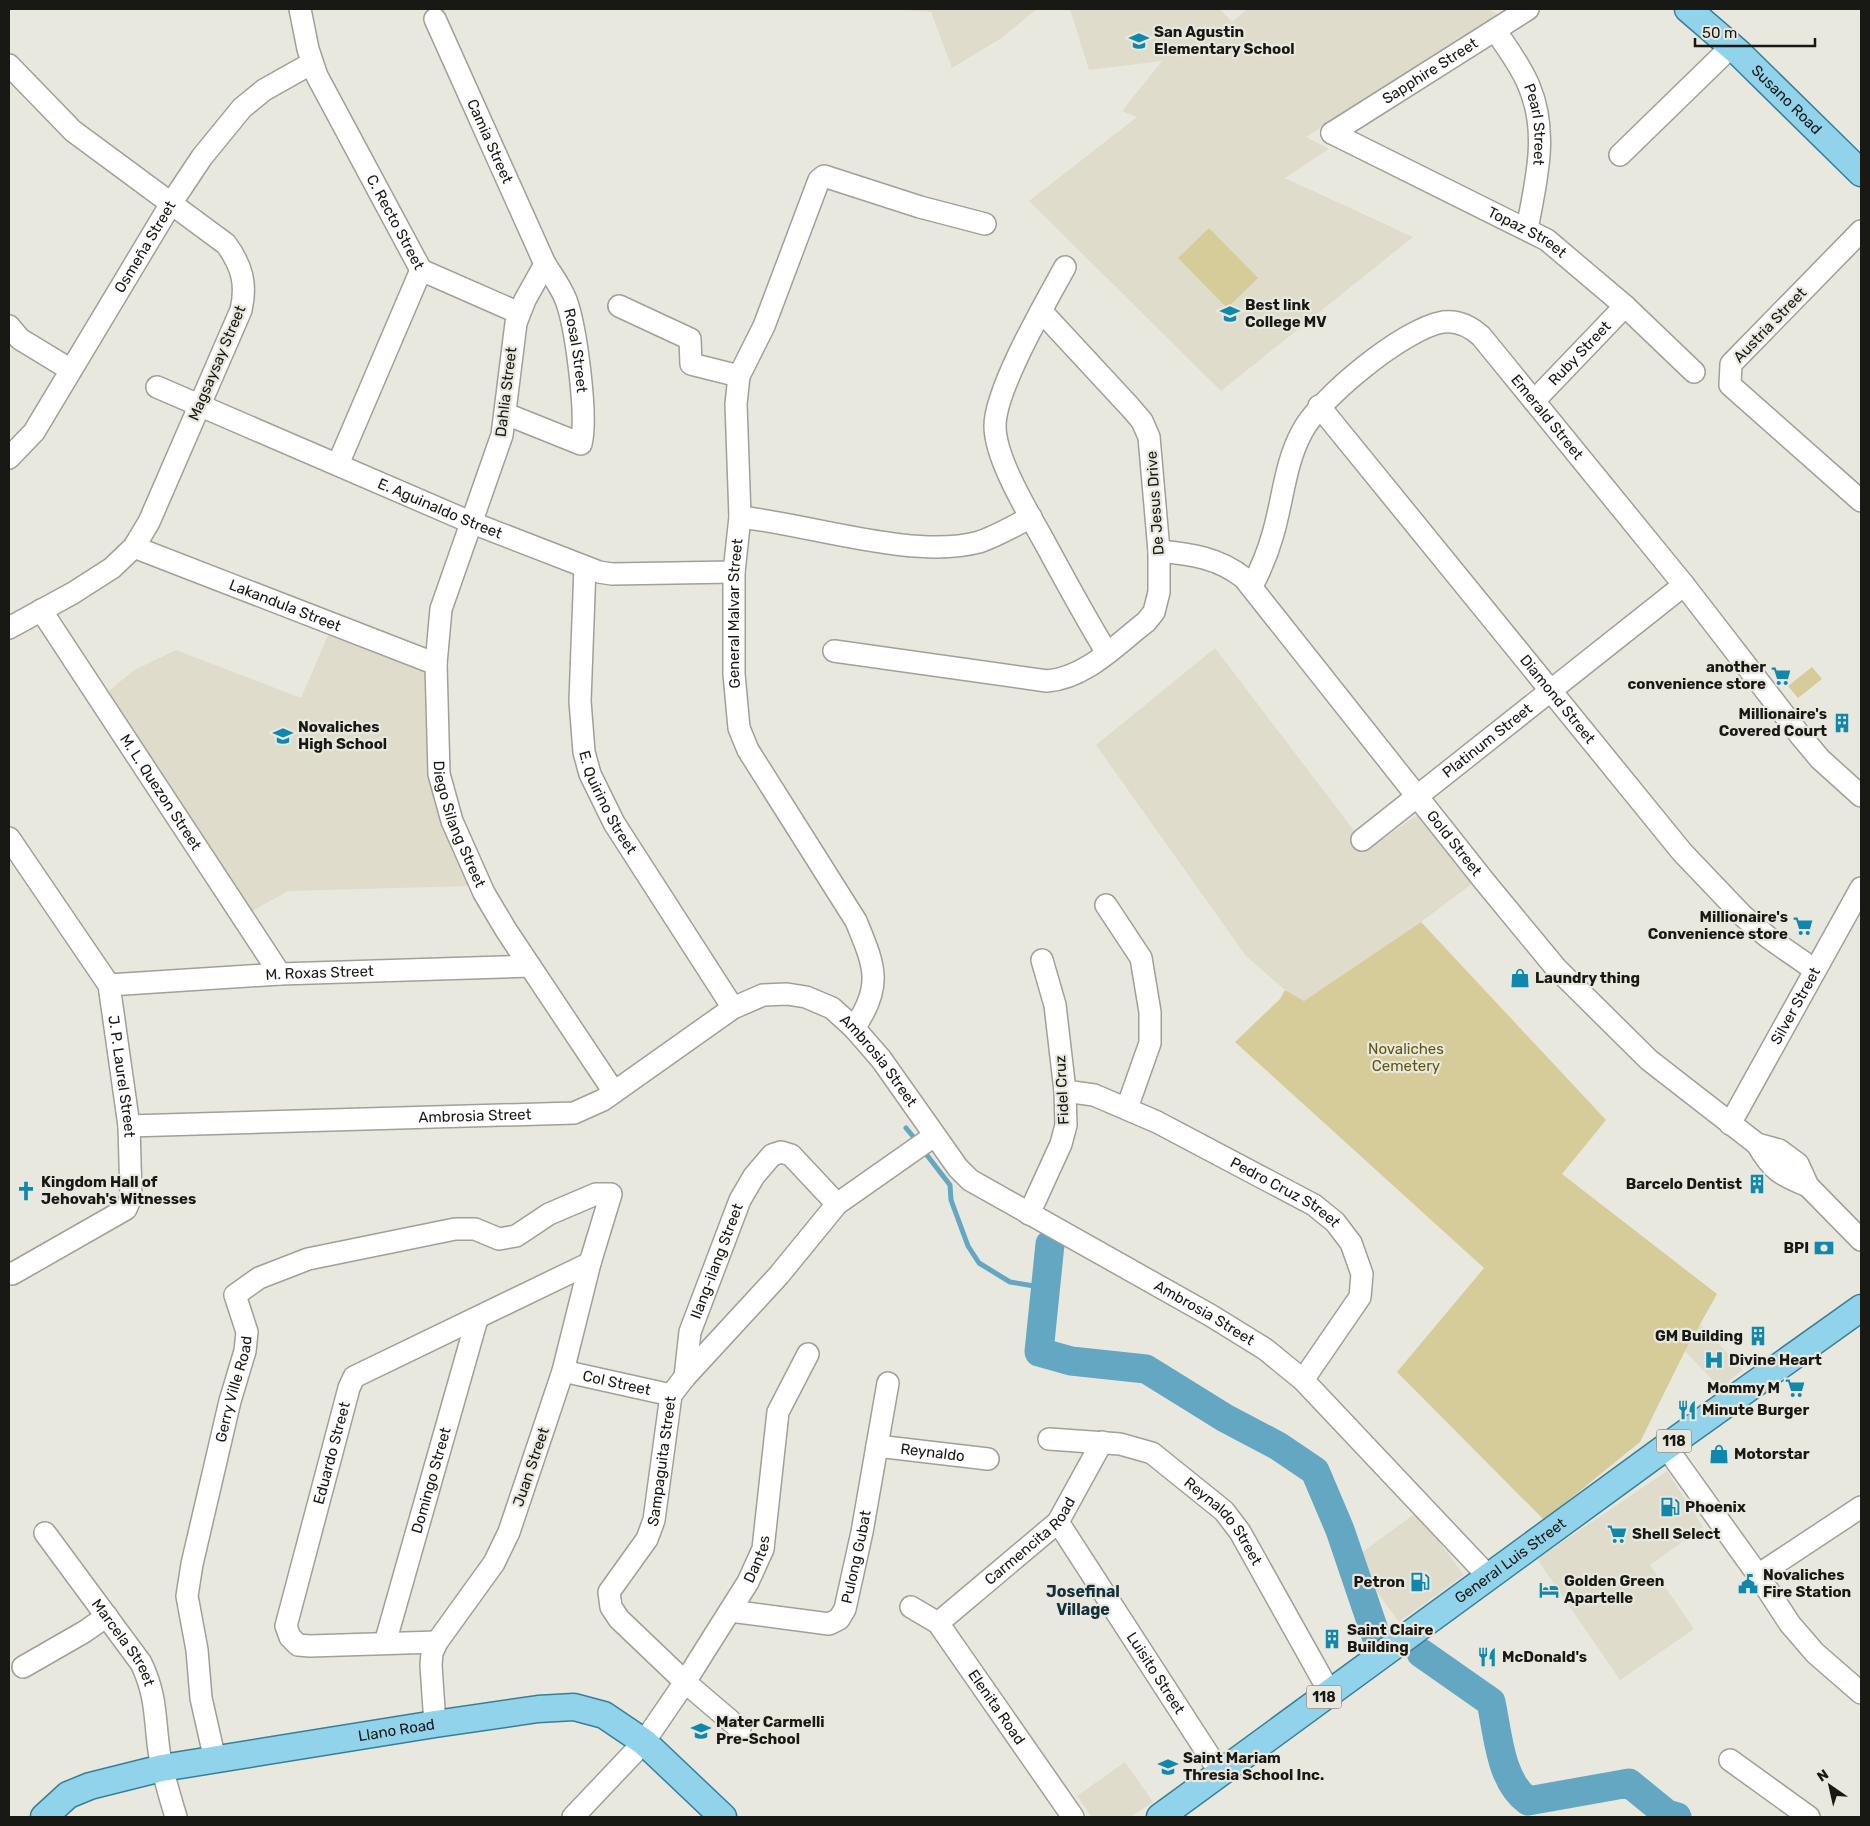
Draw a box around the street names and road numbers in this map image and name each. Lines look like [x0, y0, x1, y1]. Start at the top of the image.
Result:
street label: Sapphire Street [1379, 34, 1481, 108]
street label: Susano Road [1748, 61, 1825, 138]
street label: Pearl Street [1520, 81, 1549, 166]
street label: Camia Street [463, 96, 517, 186]
street label: C. Recto Street [363, 171, 428, 273]
street label: Osmeña Street [111, 197, 180, 296]
street label: Topaz Street [1485, 203, 1570, 262]
street label: Austria Street [1730, 284, 1810, 366]
street label: Magsaysay Street [185, 302, 249, 423]
street label: Rosal Street [560, 307, 591, 394]
street label: Ruby Street [1545, 317, 1615, 389]
street label: Dahlia Street [492, 346, 520, 438]
street label: Emerald Street [1507, 371, 1587, 463]
street label: De Jesus Drive [1142, 450, 1168, 556]
street label: E. Aguinaldo Street [375, 474, 505, 543]
street label: General Malvar Street [725, 538, 747, 689]
street label: Lakandula Street [226, 576, 344, 635]
street label: Diamond Street [1516, 651, 1599, 747]
street label: Platinum Street [1439, 700, 1536, 782]
street label: M. L. Quezon Street [116, 731, 205, 854]
street label: E. Quirino Street [575, 749, 641, 858]
street label: Diego Silang Street [430, 760, 489, 890]
street label: Gold Street [1423, 807, 1486, 880]
street label: M. Roxas Street [265, 962, 374, 984]
street label: Silver Street [1767, 964, 1824, 1048]
street label: Ambrosia Street [836, 1011, 921, 1110]
street label: J. P. Laurel Street [104, 1014, 138, 1138]
street label: Fidel Cruz [1051, 1055, 1073, 1125]
street label: Ambrosia Street [418, 1105, 532, 1127]
street label: Pedro Cruz Street [1227, 1153, 1344, 1230]
street label: Ilang-ilang Street [687, 1201, 747, 1321]
street label: Ambrosia Street [1151, 1276, 1258, 1349]
street label: Gerry Ville Road [212, 1335, 256, 1444]
street label: Col Street [581, 1367, 653, 1399]
street label: Sampaguita Street [643, 1395, 680, 1529]
street label: Eduardo Street [310, 1400, 354, 1506]
street label: Domingo Street [408, 1425, 455, 1536]
street label: Juan Street [509, 1425, 553, 1509]
road number: 118 [1656, 1430, 1692, 1452]
street label: Reynaldo [899, 1440, 966, 1465]
street label: Reynaldo Street [1180, 1473, 1266, 1568]
street label: Carmencita Road [981, 1494, 1079, 1589]
street label: Pulong Gubat [837, 1509, 875, 1605]
street label: General Luis Street [1451, 1514, 1569, 1607]
street label: Dantes [740, 1534, 773, 1586]
street label: Marcela Street [88, 1595, 158, 1688]
street label: Luisito Street [1123, 1629, 1189, 1718]
street label: Elenita Road [964, 1666, 1029, 1748]
road number: 118 [1306, 1685, 1342, 1708]
street label: Llano Road [357, 1715, 436, 1745]

